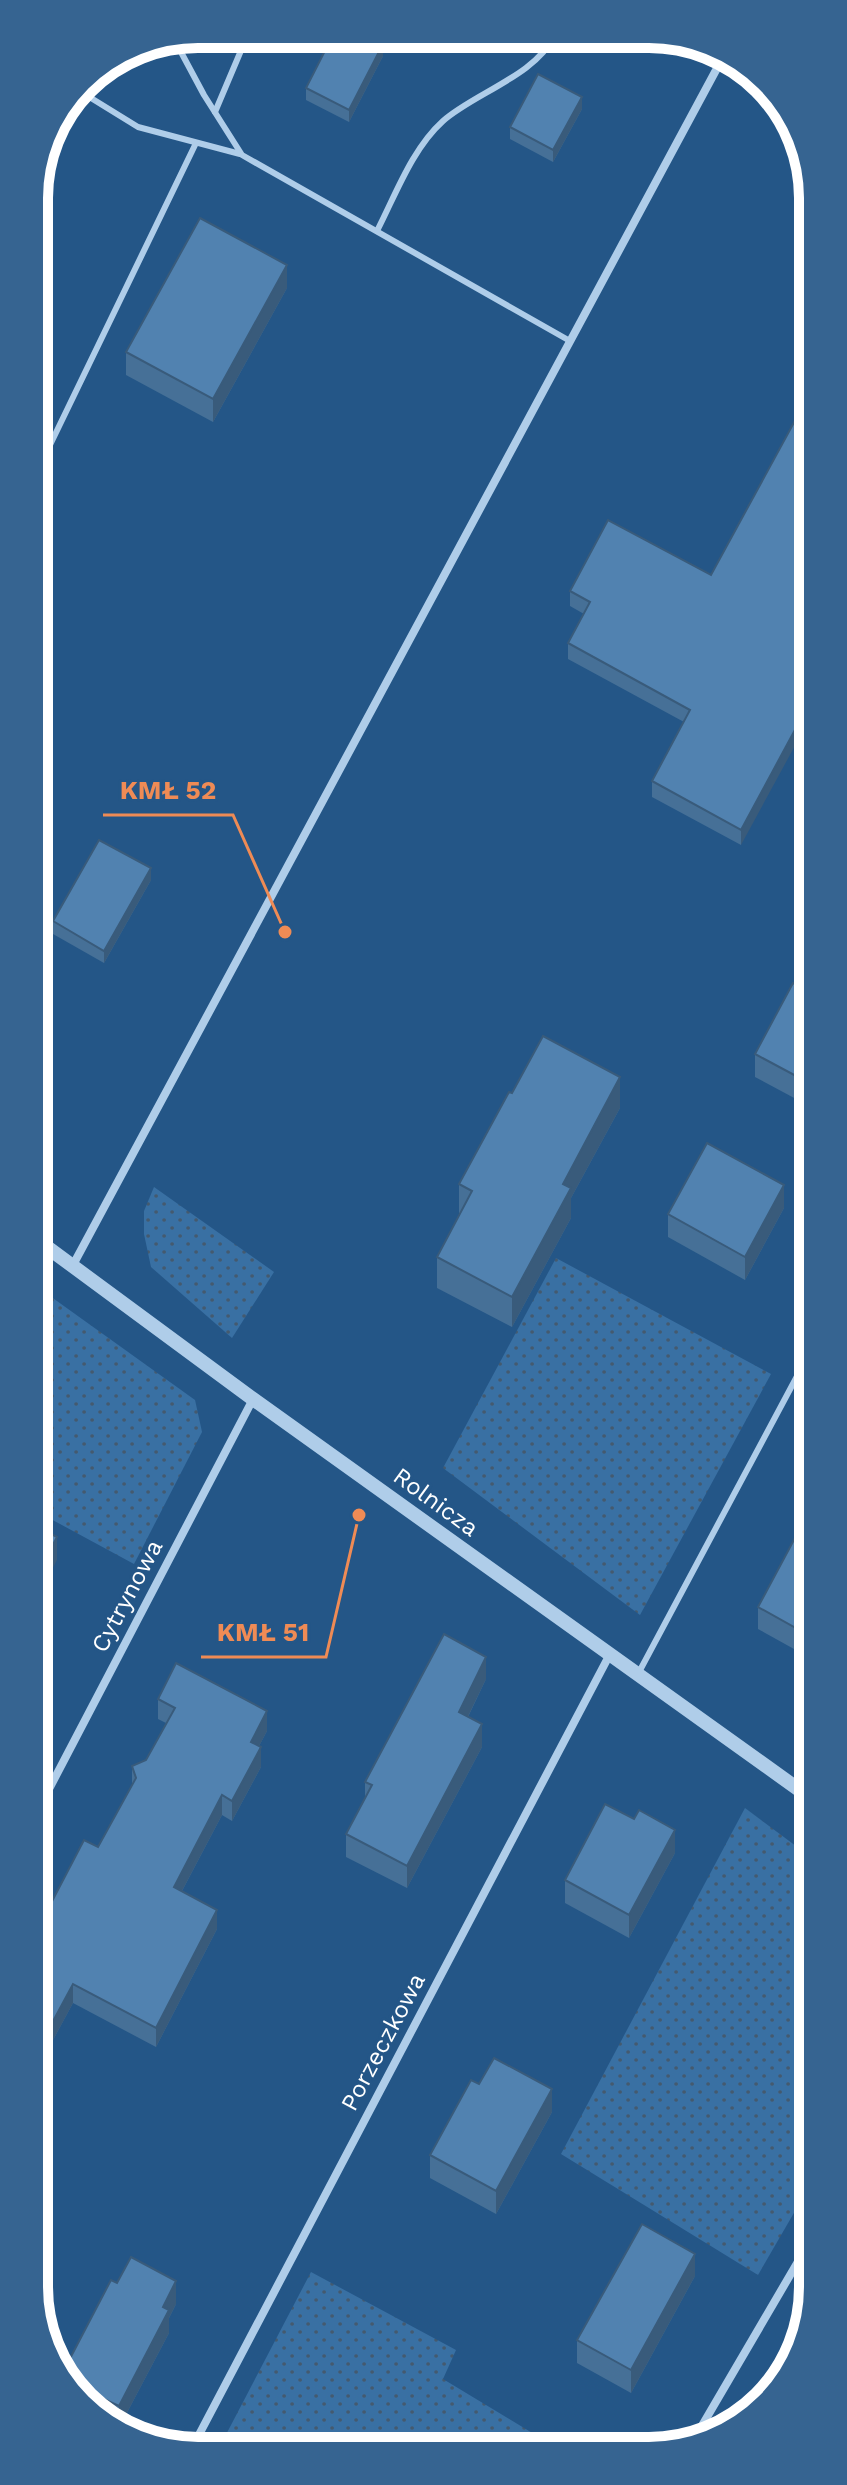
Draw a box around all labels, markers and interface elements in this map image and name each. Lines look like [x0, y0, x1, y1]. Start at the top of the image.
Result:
callout: KMŁ 52 [103, 765, 233, 815]
text: KMŁ 52 [120, 775, 216, 805]
street label: Rolnicza [388, 1462, 484, 1542]
street label: Cytrynowa [86, 1535, 168, 1657]
callout: KMŁ 51 [201, 1607, 326, 1657]
text: KMŁ 51 [217, 1617, 309, 1647]
street label: Porzeczkowa [335, 1968, 431, 2116]

